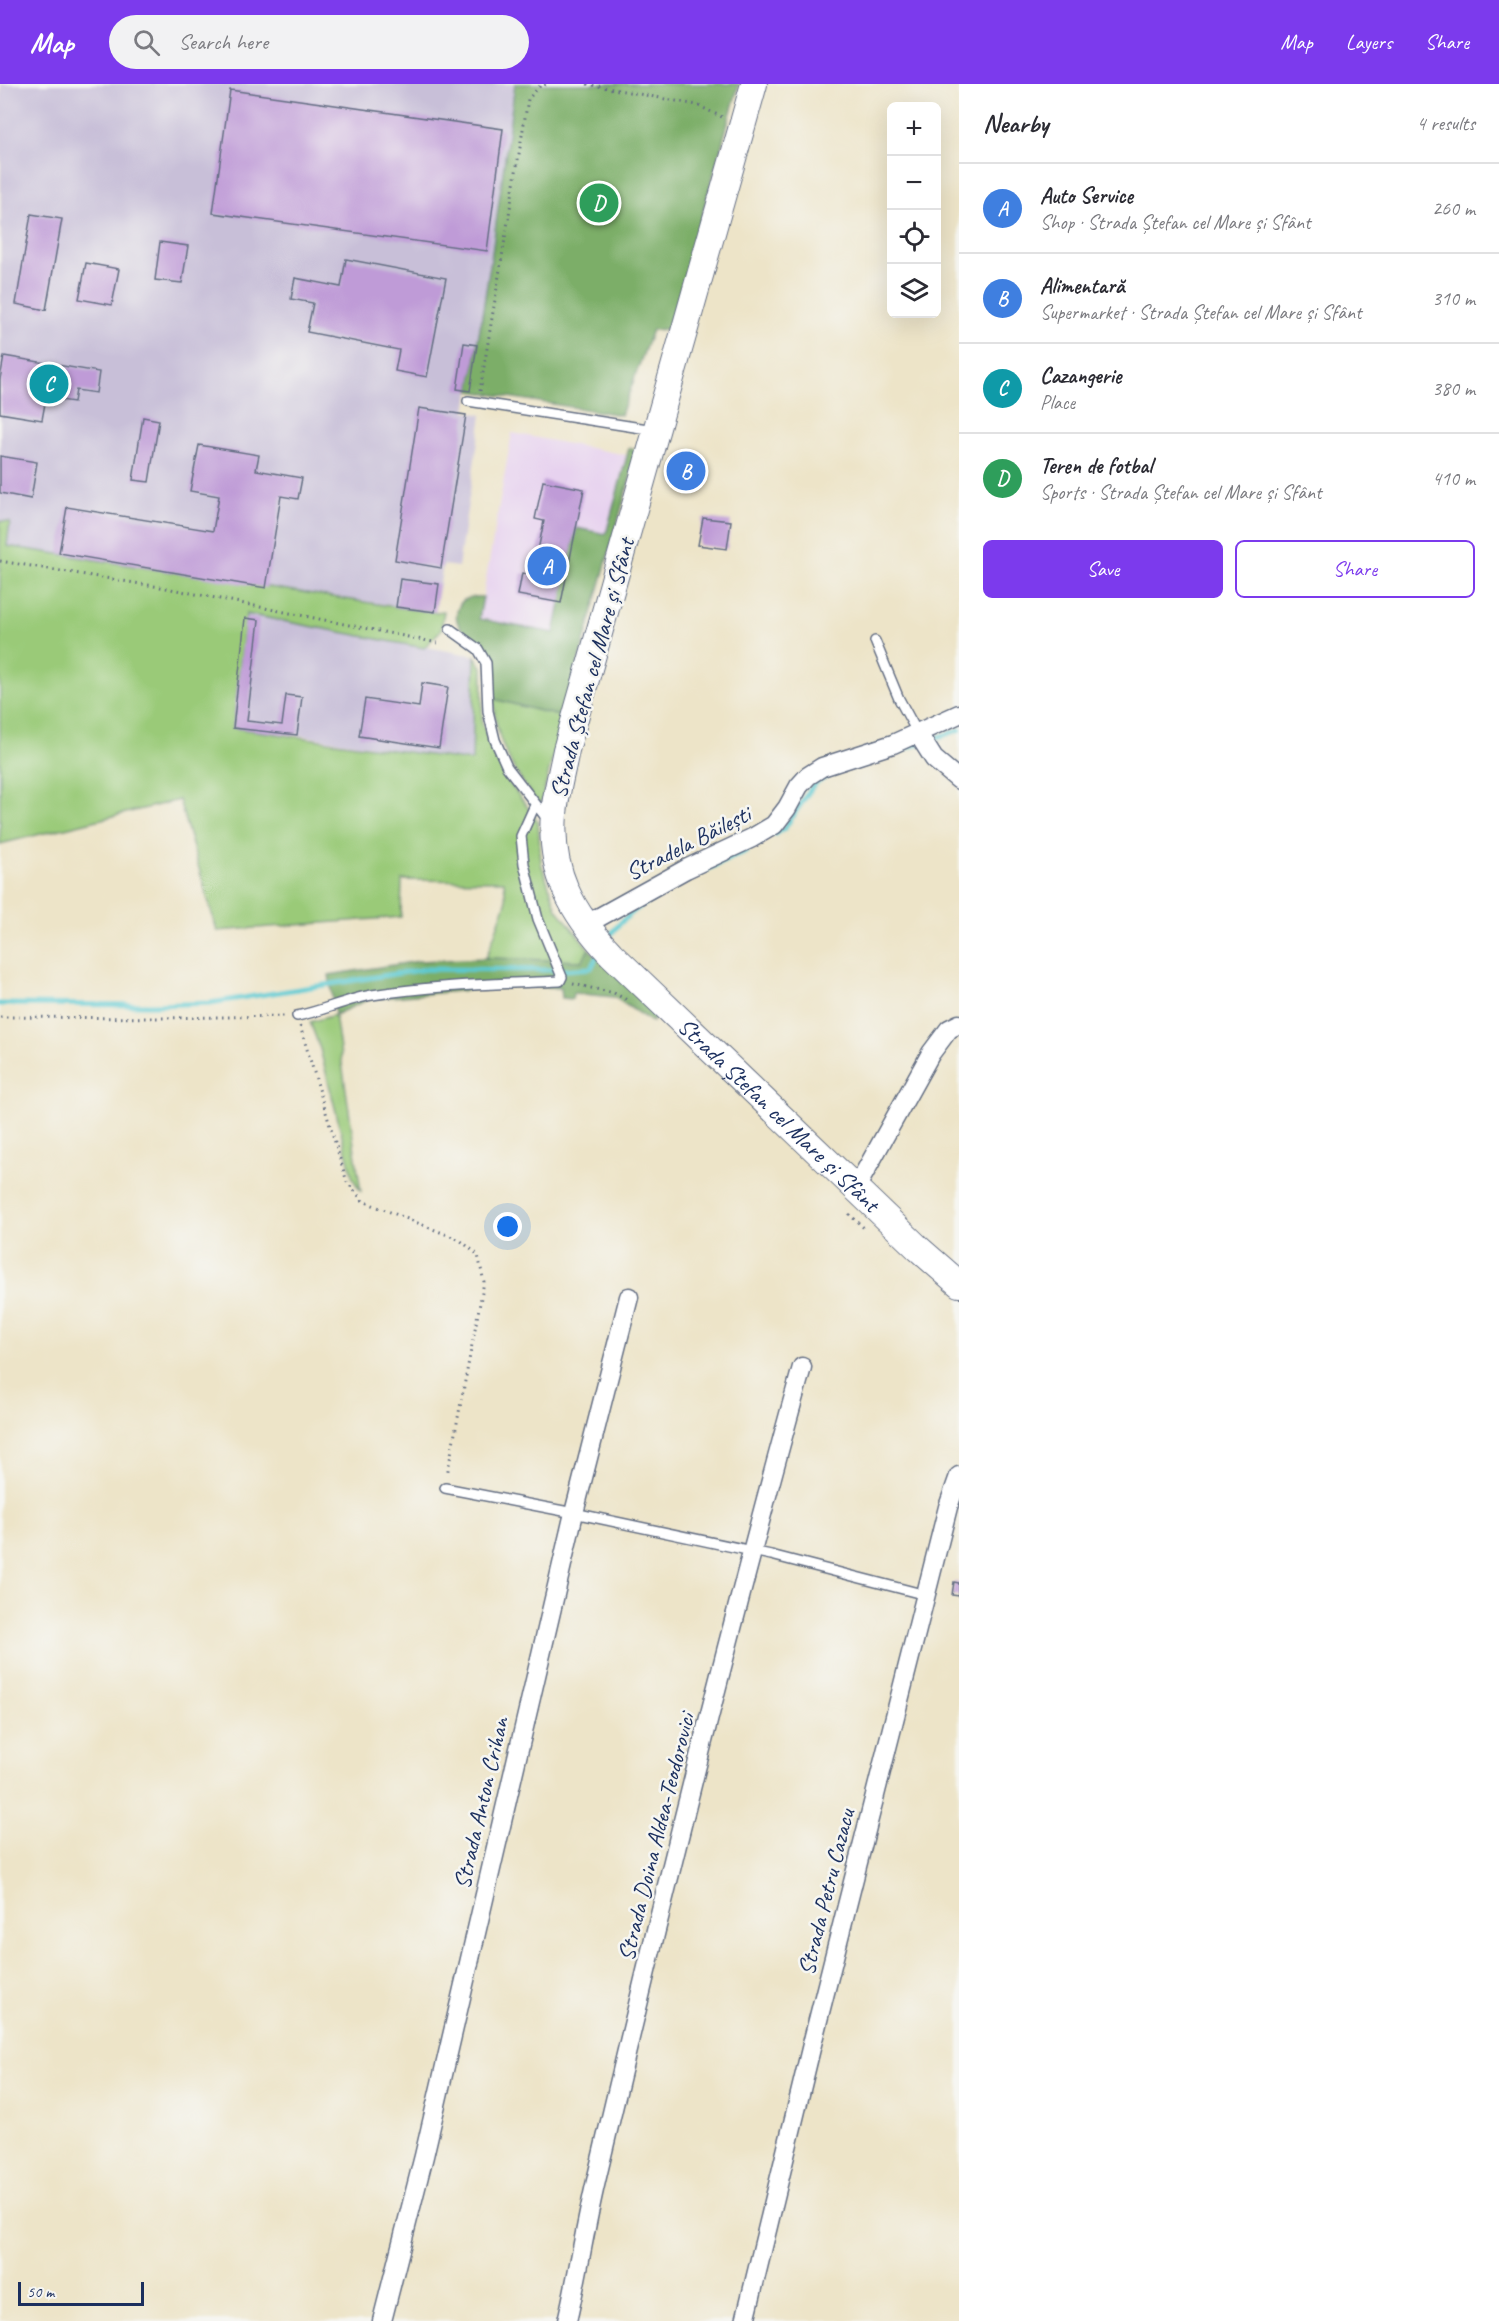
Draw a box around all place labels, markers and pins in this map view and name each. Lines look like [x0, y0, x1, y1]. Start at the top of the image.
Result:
pin: D [580, 180, 618, 226]
pin: C [29, 362, 68, 406]
pin: B [666, 448, 706, 494]
pin: A [528, 544, 566, 588]

